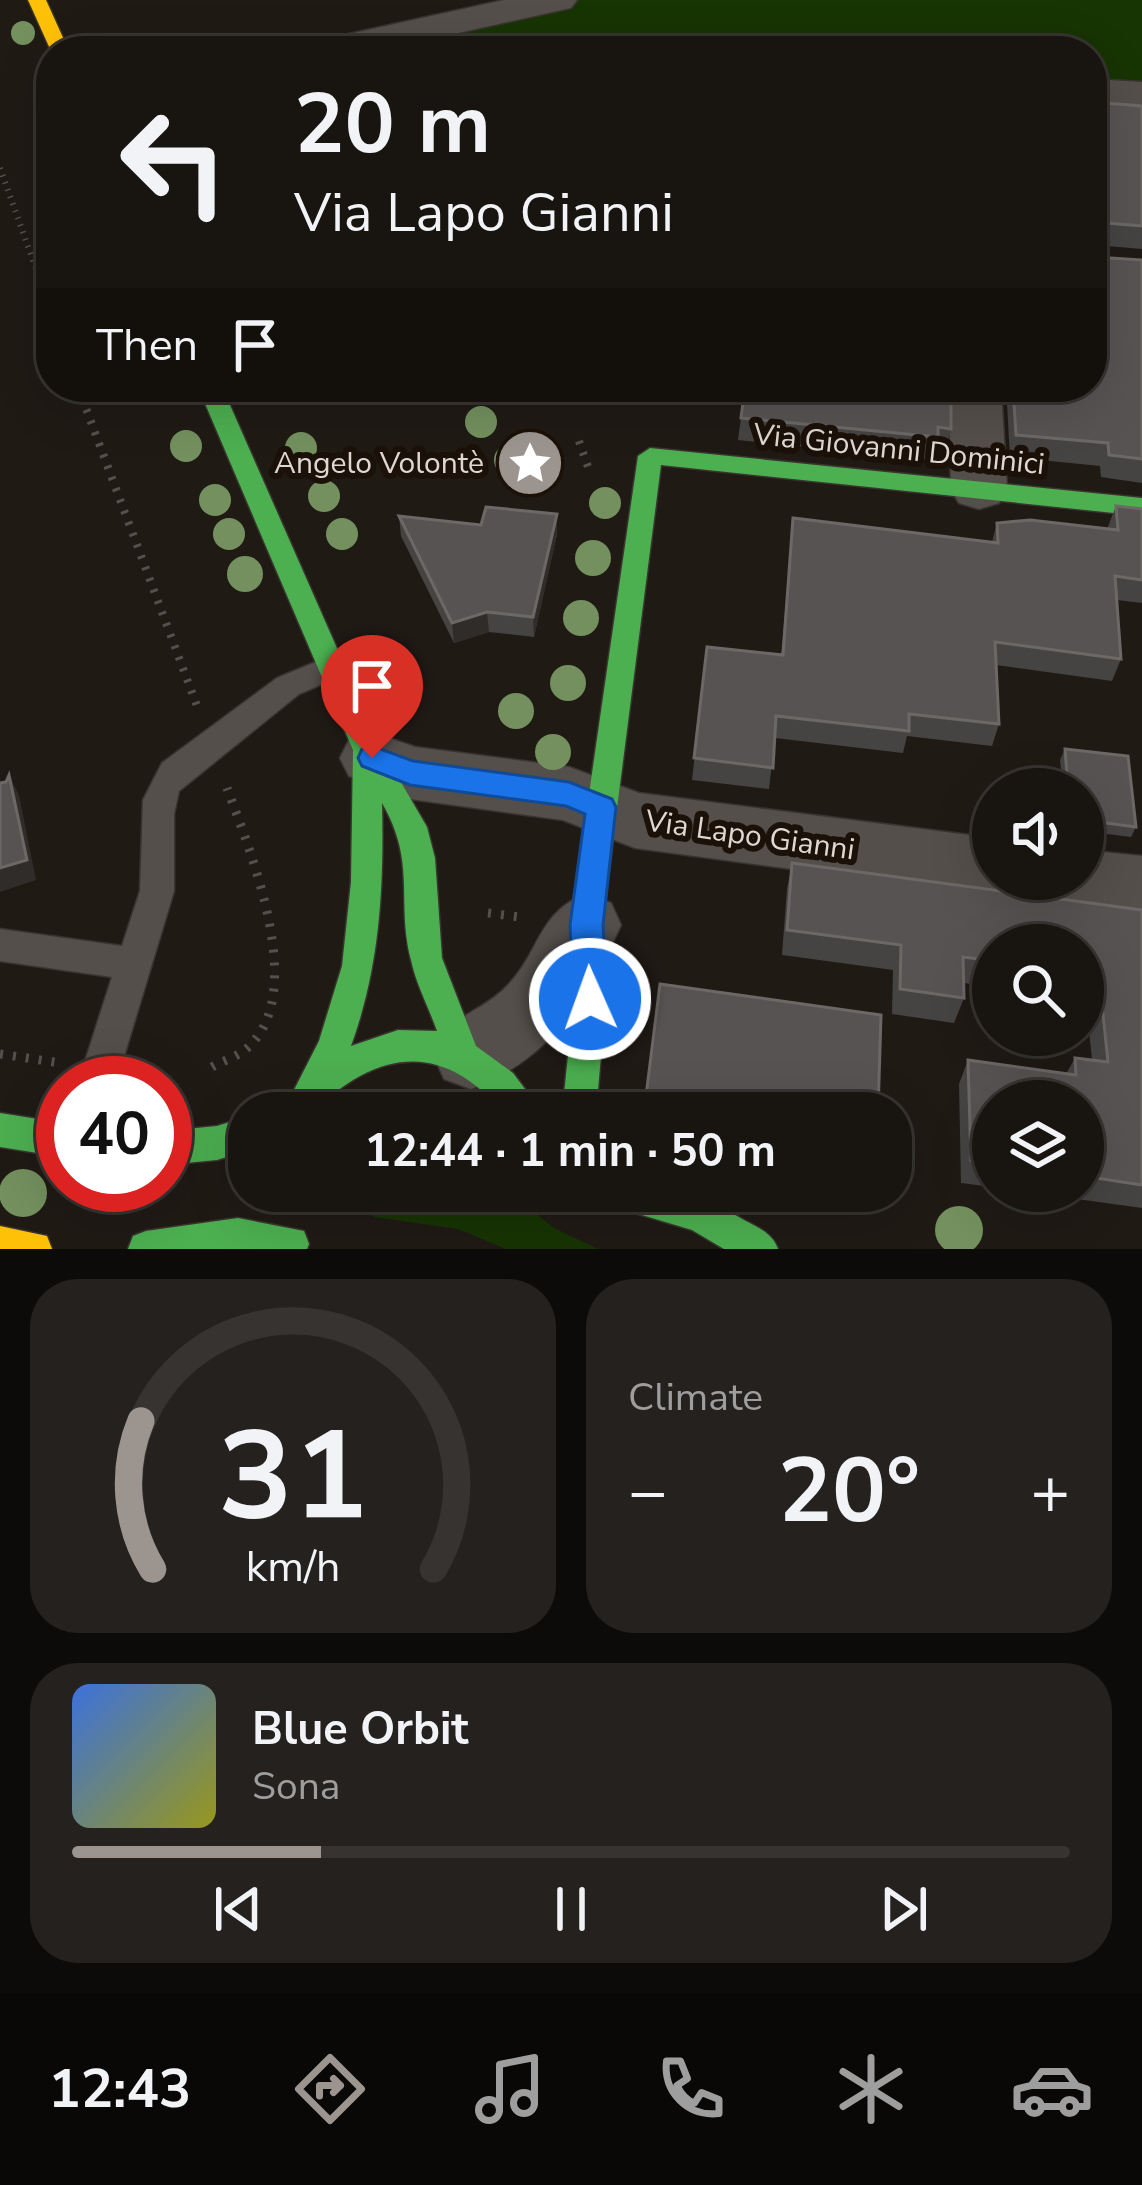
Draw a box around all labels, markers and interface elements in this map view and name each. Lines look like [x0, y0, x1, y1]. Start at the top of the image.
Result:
text: 20 m [294, 67, 491, 182]
icon: left [96, 84, 252, 240]
text: Via Lapo Gianni [294, 176, 674, 250]
icon: arrive [222, 312, 288, 378]
text: Then [96, 315, 198, 376]
street label: Via Giovanni Dominici [750, 414, 1047, 485]
place icon: Angelo Volontè [495, 428, 565, 498]
place label: Angelo Volontè [274, 443, 484, 484]
pin [321, 635, 423, 758]
icon: arrive [339, 653, 405, 719]
map controls [972, 768, 1104, 1212]
button: sound [972, 768, 1104, 900]
street label: Via Lapo Gianni [642, 800, 857, 870]
button: search [972, 924, 1104, 1056]
position arrow [527, 936, 653, 1062]
speed limit sign: 40 [36, 1056, 192, 1212]
button: layers [972, 1080, 1104, 1212]
text: 12:44 · 1 min · 50 m [364, 1121, 776, 1182]
text: Climate [628, 1371, 763, 1424]
text: 31 [218, 1392, 368, 1562]
text: 20° [778, 1430, 920, 1553]
text: − [628, 1447, 668, 1537]
text: + [1030, 1447, 1070, 1537]
text: km/h [246, 1538, 340, 1596]
text: Blue Orbit [252, 1699, 469, 1760]
text: Sona [252, 1760, 341, 1813]
icon: previous [205, 1876, 271, 1942]
icon: pause [538, 1876, 604, 1942]
icon: next [871, 1876, 937, 1942]
icon: directions [288, 2047, 372, 2131]
icon: music [468, 2047, 552, 2131]
icon: phone [649, 2047, 733, 2131]
icon: climate [829, 2047, 913, 2131]
icon: car [1010, 2047, 1094, 2131]
text: 12:43 [48, 2052, 191, 2126]

